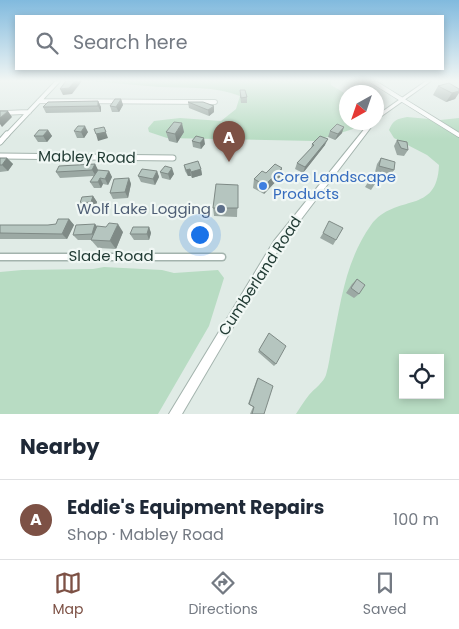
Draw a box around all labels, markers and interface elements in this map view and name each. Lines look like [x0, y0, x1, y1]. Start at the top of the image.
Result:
search box [15, 15, 444, 70]
icon: search [33, 29, 61, 57]
text: Search here [73, 29, 187, 56]
north arrow [339, 85, 384, 130]
pin: A [213, 121, 245, 162]
street label: Mabley Road [38, 145, 136, 168]
place label: Core Landscape Products [273, 166, 396, 204]
marker: Core Landscape Products [257, 180, 269, 192]
place label: Wolf Lake Logging [77, 198, 211, 219]
marker: Wolf Lake Logging [215, 203, 227, 215]
street label: Cumberland Road [213, 212, 306, 339]
your location [187, 222, 213, 248]
street label: Slade Road [68, 245, 154, 266]
map controls [399, 354, 444, 399]
button: locate [399, 354, 444, 399]
text: Nearby [20, 432, 100, 461]
text: Eddie's Equipment Repairs [67, 494, 324, 521]
text: A [30, 508, 42, 531]
text: 100 m [393, 508, 439, 531]
text: Shop · Mabley Road [67, 523, 224, 546]
tab: Map [52, 569, 83, 620]
tab: Directions [188, 569, 258, 620]
tab: Saved [363, 569, 407, 620]

